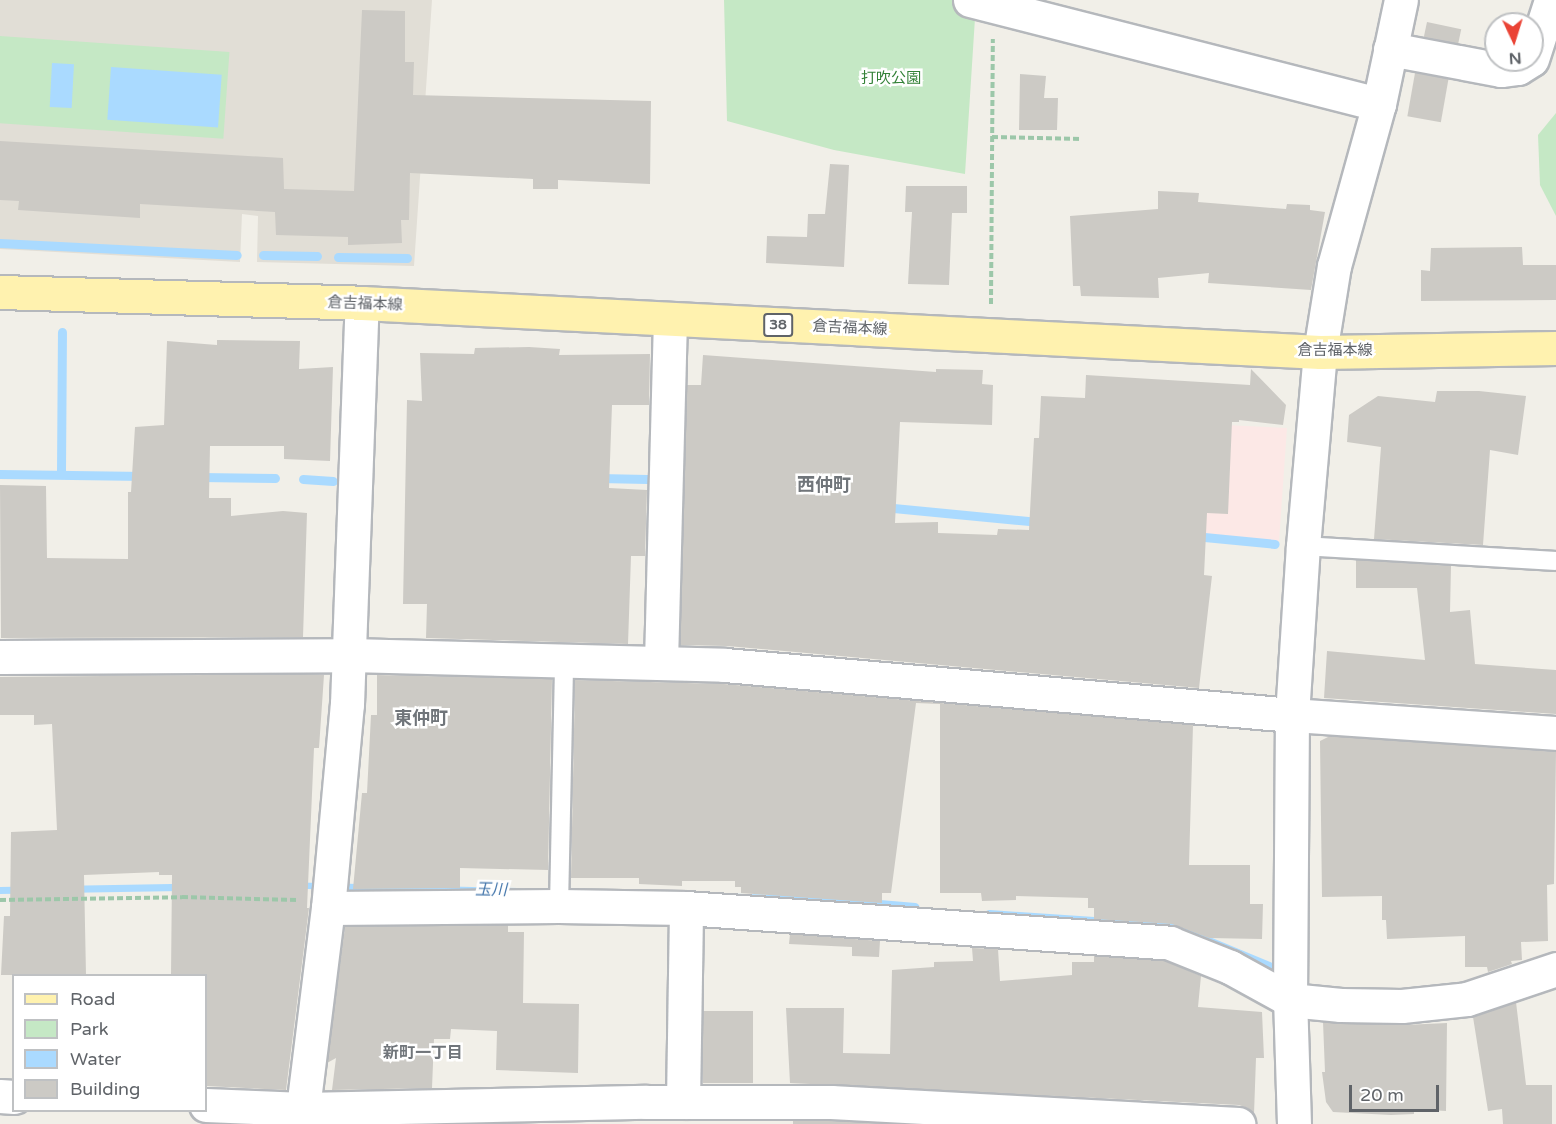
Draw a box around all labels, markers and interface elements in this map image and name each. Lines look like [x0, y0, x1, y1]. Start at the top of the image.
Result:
north arrow [1484, 12, 1544, 72]
text: N [1508, 48, 1522, 68]
park label: 打吹公園 [861, 70, 921, 88]
street label: 倉吉福本線 [327, 294, 403, 314]
road number: 38 [763, 314, 793, 336]
street label: 倉吉福本線 [812, 317, 888, 339]
street label: 倉吉福本線 [1298, 342, 1372, 360]
district label: 西仲町 [797, 474, 851, 496]
district label: 東仲町 [394, 707, 448, 729]
water label: 玉川 [475, 880, 507, 900]
legend [12, 974, 207, 1112]
text: Road [70, 988, 115, 1010]
text: Park [70, 1018, 108, 1040]
district label: 新町一丁目 [383, 1043, 463, 1063]
text: Water [70, 1048, 121, 1070]
scale bar [1352, 1073, 1442, 1111]
text: Building [70, 1078, 140, 1100]
text: 20 m [1360, 1084, 1404, 1106]

